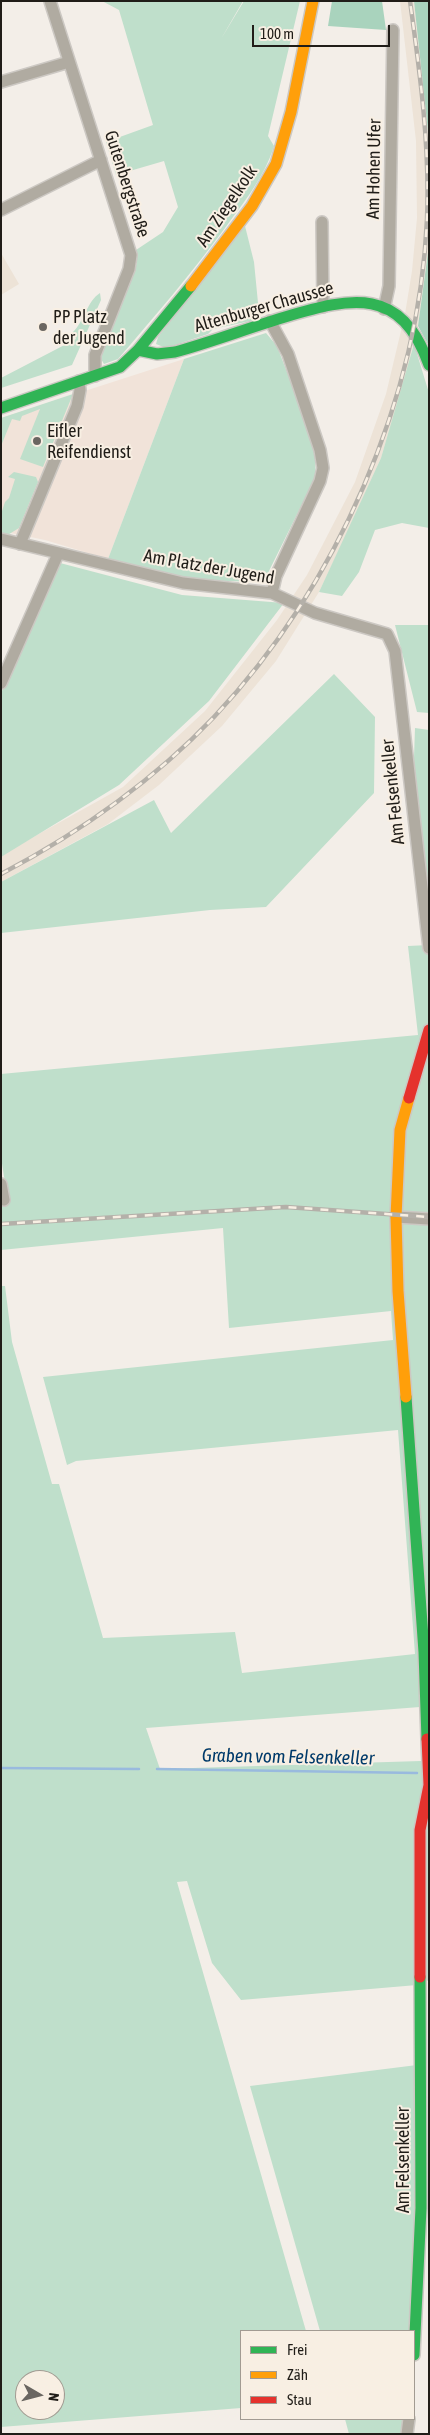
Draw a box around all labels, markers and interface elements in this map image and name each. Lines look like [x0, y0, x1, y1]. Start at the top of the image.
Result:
scale bar [255, 15, 392, 47]
text: 100 m [260, 25, 294, 42]
street label: Am Hohen Ufer [362, 119, 386, 219]
street label: Gutenbergstraße [100, 128, 154, 240]
street label: Am Ziegelkolk [192, 161, 262, 251]
street label: Altenburger Chaussee [192, 277, 336, 337]
place label: PP Platz der Jugend [53, 306, 125, 348]
marker: PP Platz der Jugend [37, 321, 49, 333]
place label: Eifler Reifendienst [47, 420, 131, 462]
marker: Eifler Reifendienst [31, 435, 43, 447]
street label: Am Platz der Jugend [142, 545, 276, 589]
street label: Am Felsenkeller [377, 738, 409, 846]
water label: Graben vom Felsenkeller [202, 1744, 374, 1770]
street label: Am Felsenkeller [392, 2107, 414, 2213]
legend [240, 2330, 415, 2420]
text: Frei [287, 2341, 307, 2358]
text: Zäh [287, 2366, 308, 2383]
north arrow [15, 2370, 65, 2420]
text: Stau [287, 2391, 312, 2408]
text: N [45, 2392, 62, 2402]

